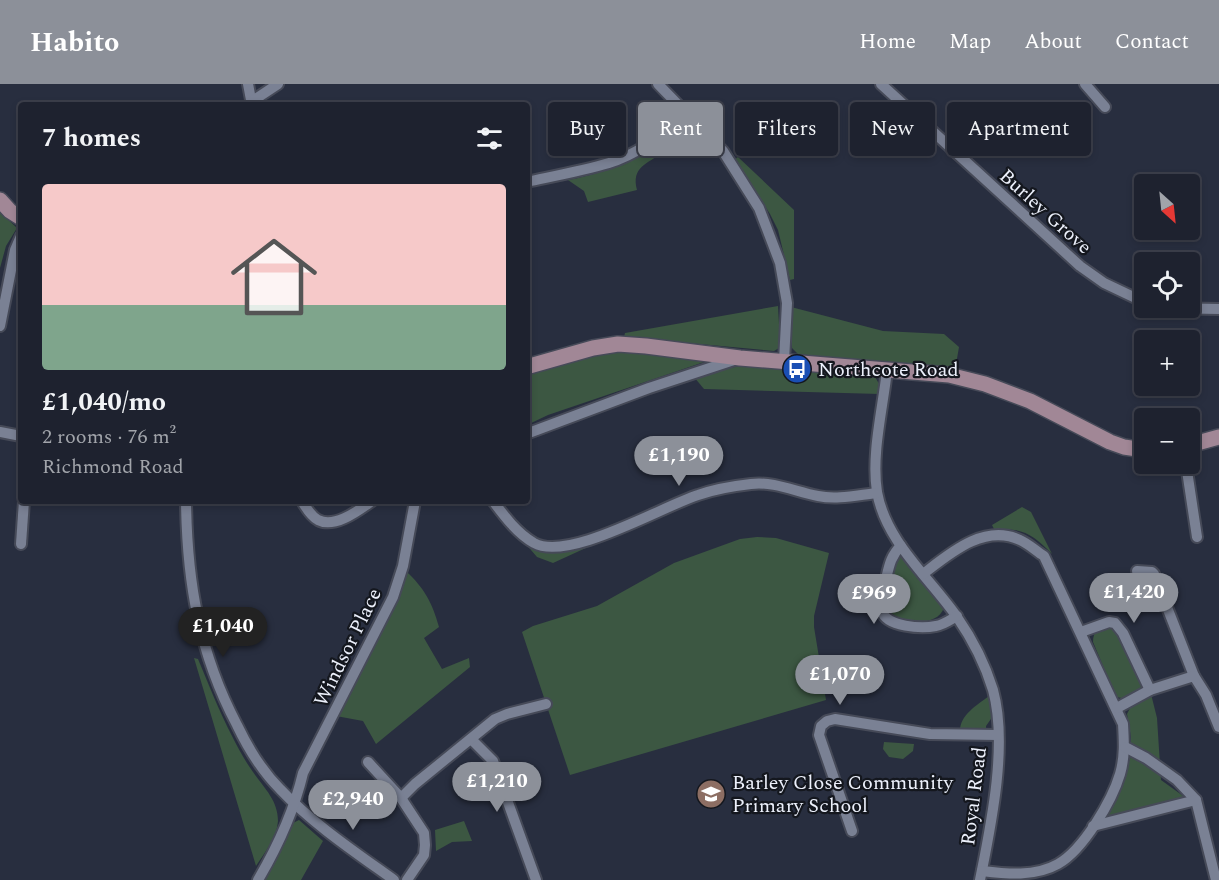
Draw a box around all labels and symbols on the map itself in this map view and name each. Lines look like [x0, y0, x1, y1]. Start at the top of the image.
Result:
street label: Burley Grove [992, 162, 1098, 262]
north arrow [1134, 174, 1200, 240]
bus stop icon: Northcote Road [781, 353, 813, 385]
place label: Northcote Road [818, 355, 959, 385]
pin: £1,190 [630, 436, 728, 487]
pin: £1,420 [1085, 573, 1183, 624]
pin: £969 [838, 574, 910, 625]
street label: Windsor Place [306, 583, 390, 712]
pin: £1,040 [174, 607, 272, 658]
pin: £1,070 [791, 655, 889, 706]
street label: Royal Road [953, 745, 995, 847]
pin: £1,210 [448, 762, 546, 813]
place label: Barley Close Community Primary School [732, 768, 954, 821]
school or university icon: Barley Close Community Primary School [695, 778, 727, 810]
pin: £2,940 [304, 780, 402, 831]

